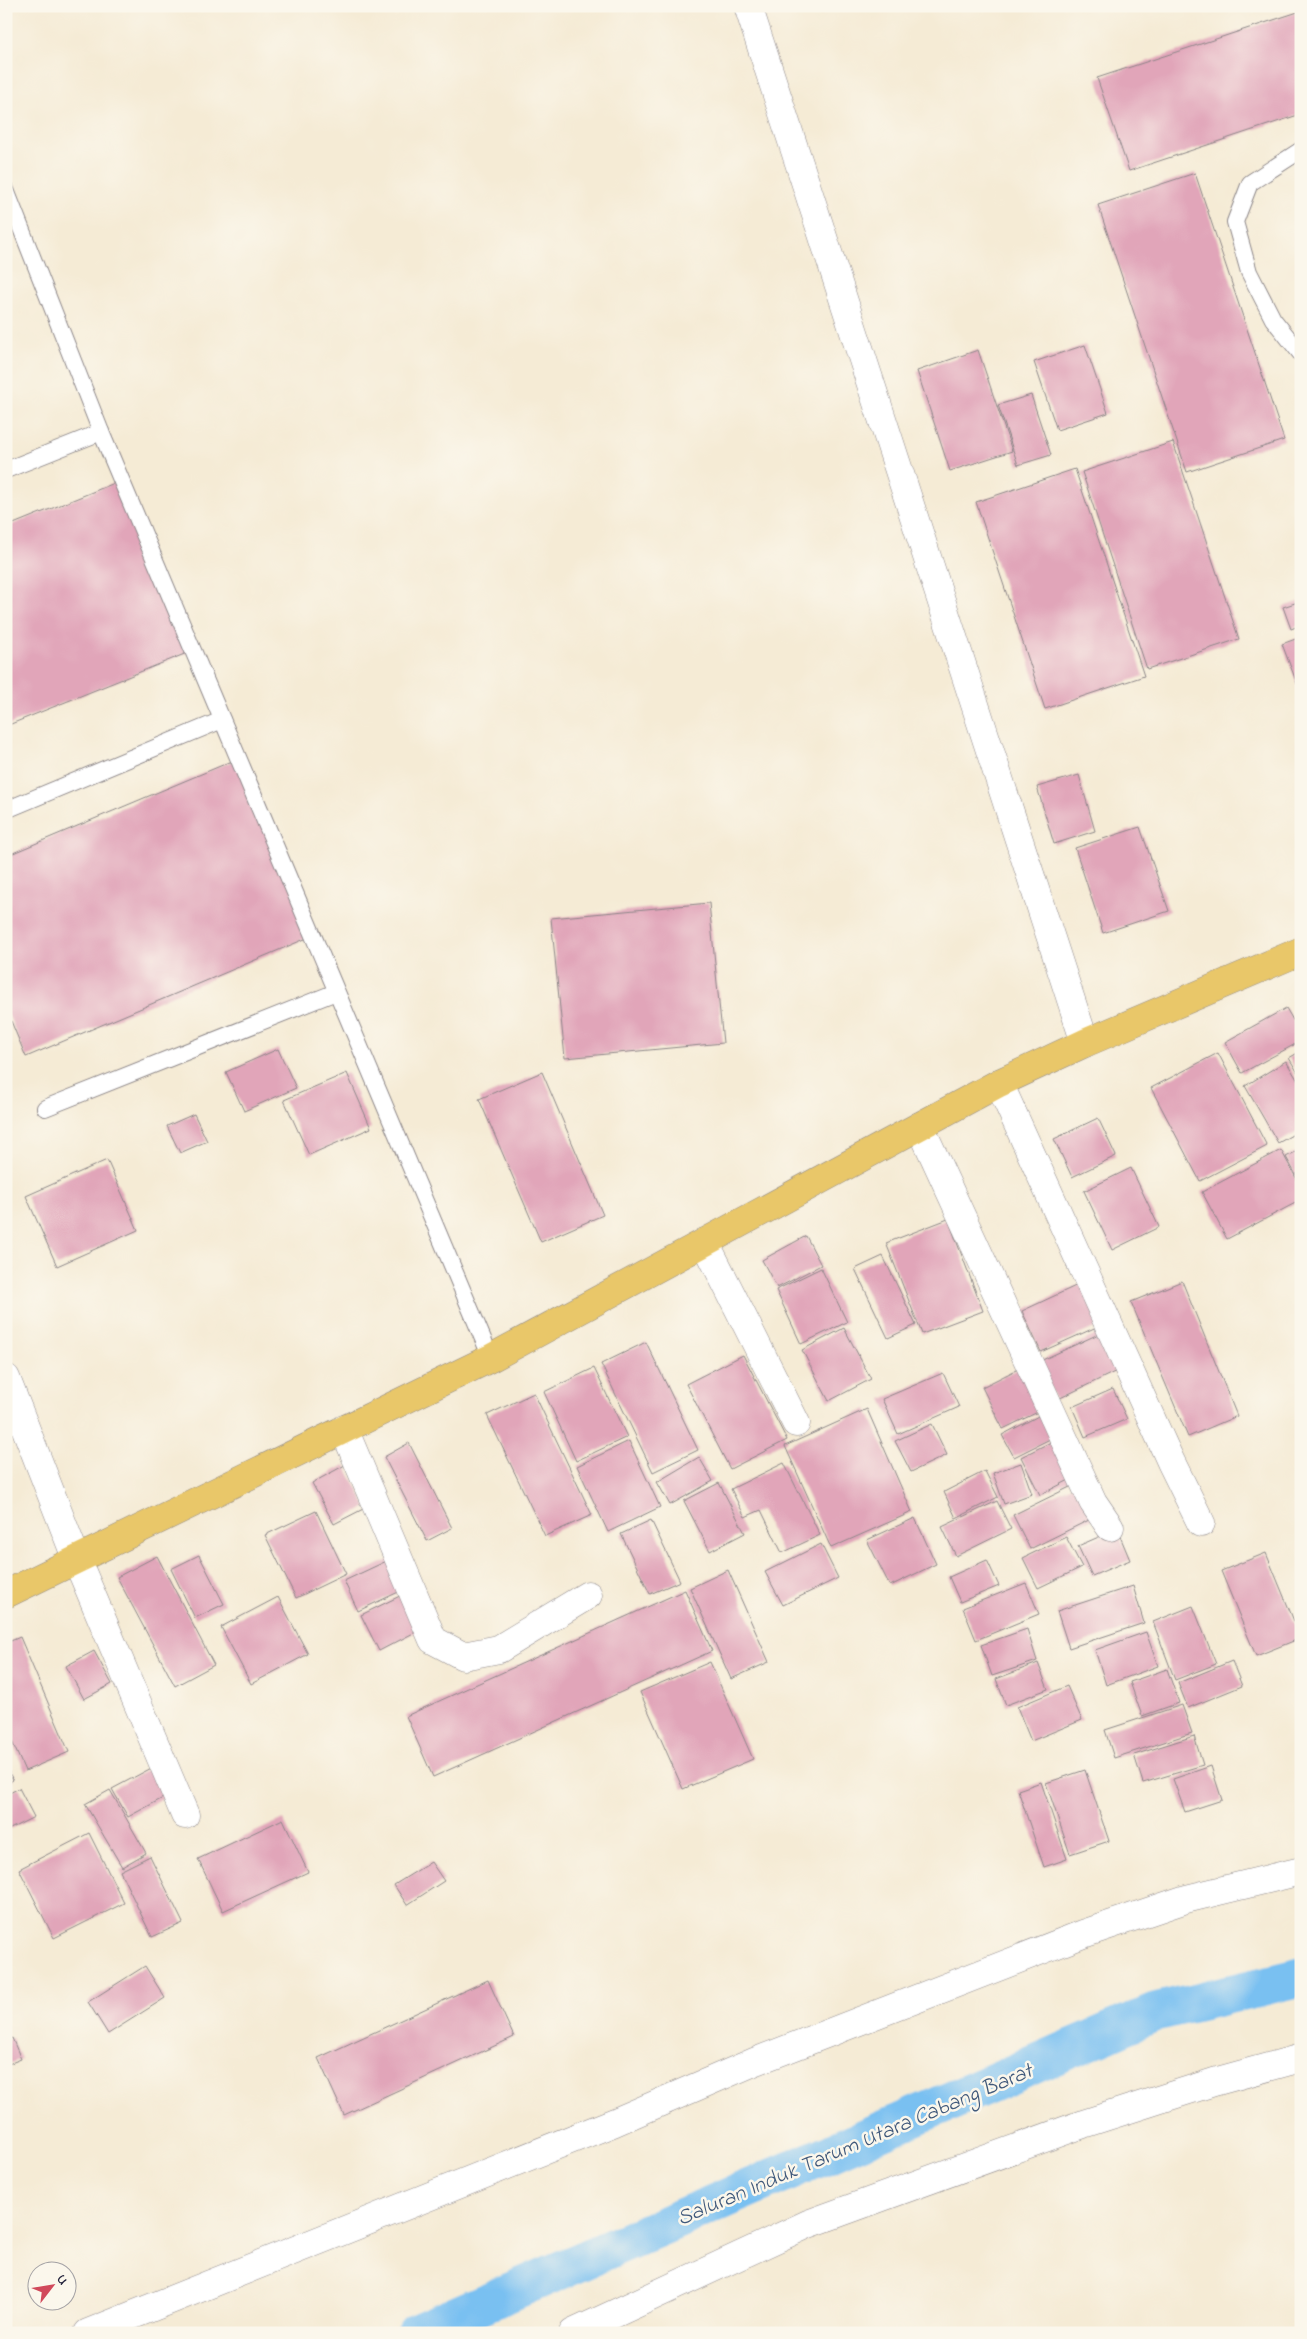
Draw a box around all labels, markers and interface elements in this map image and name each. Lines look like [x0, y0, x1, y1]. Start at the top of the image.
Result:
water label: Saluran Induk Tarum Utara Cabang Barat [672, 2055, 1040, 2235]
north arrow [28, 2262, 78, 2312]
text: U [51, 2271, 73, 2289]

